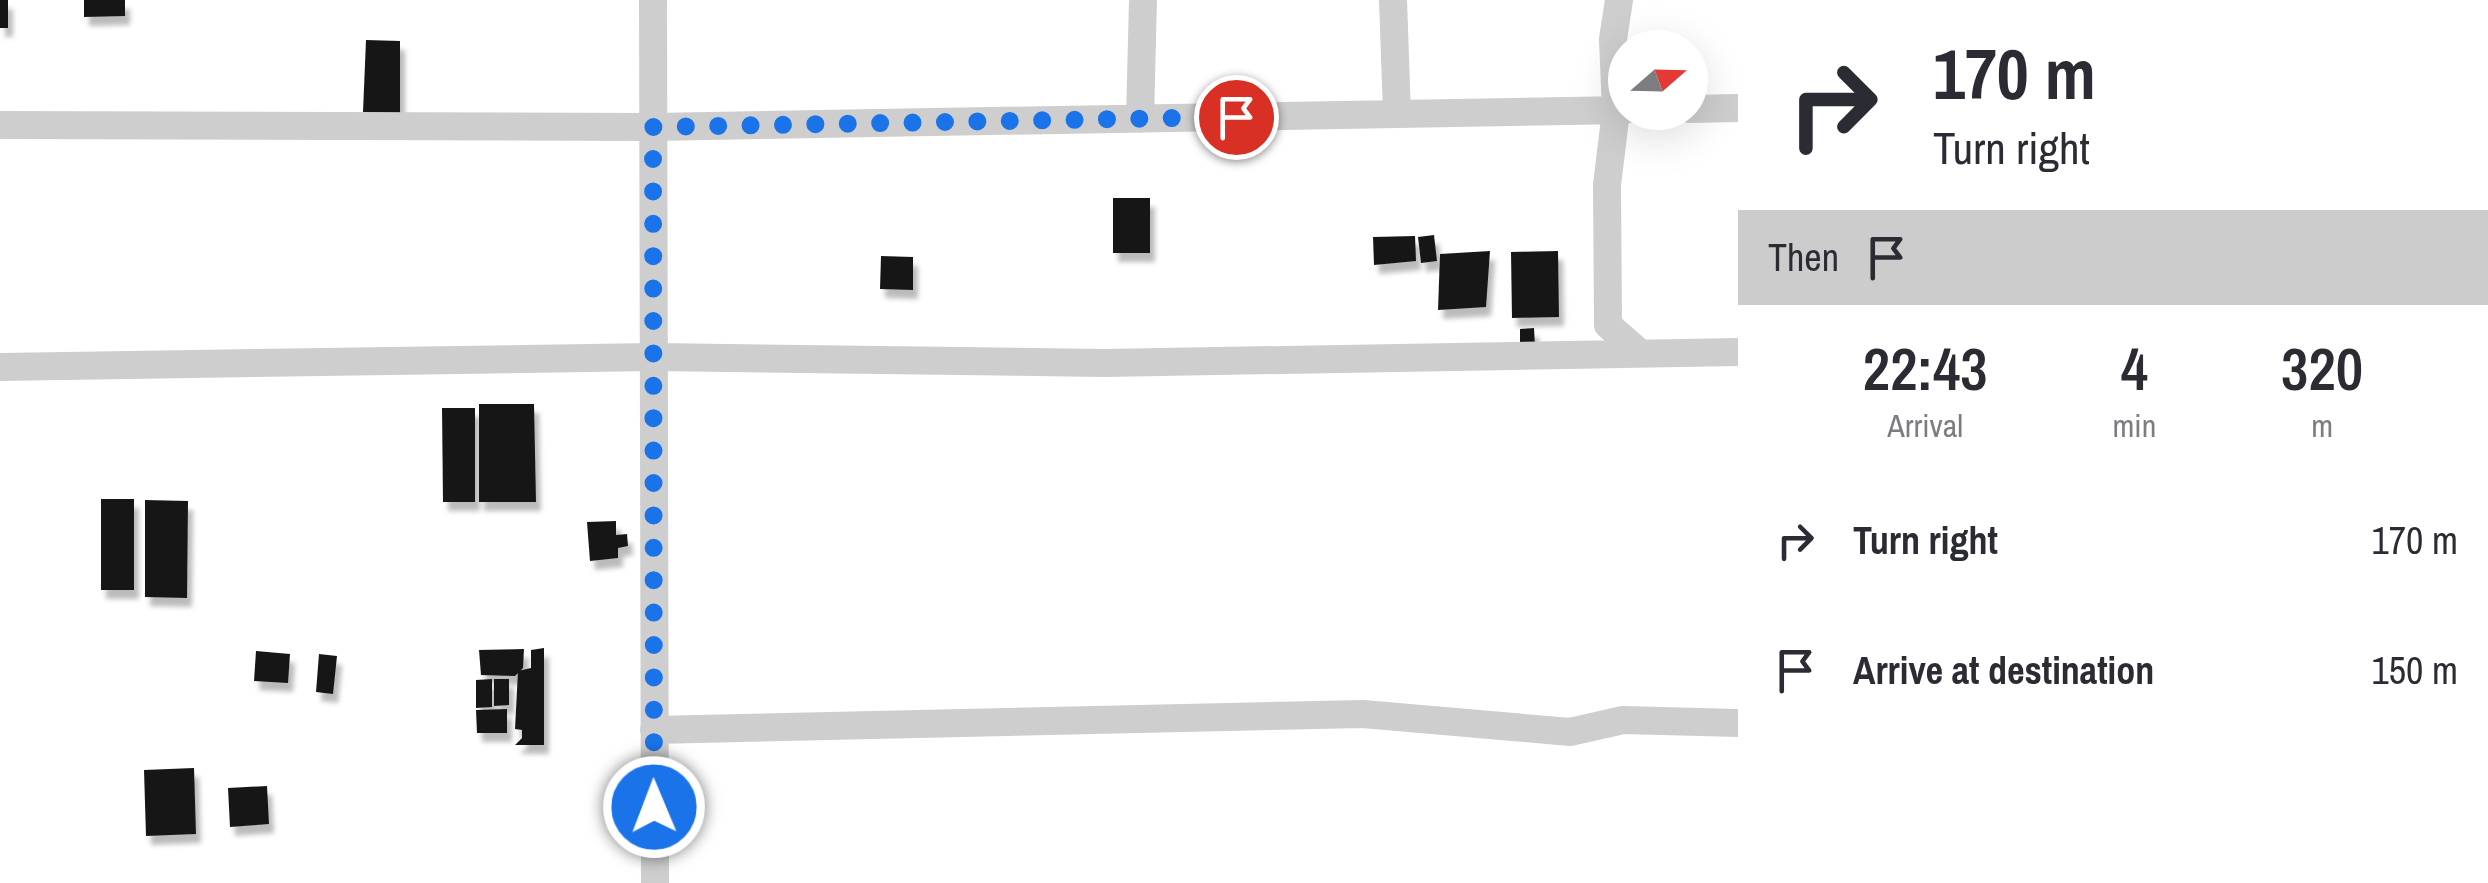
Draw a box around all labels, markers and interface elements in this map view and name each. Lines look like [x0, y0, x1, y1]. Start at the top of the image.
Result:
text: 170 m [1933, 27, 2096, 121]
north arrow [1608, 30, 1708, 130]
map controls [1608, 30, 1708, 130]
icon: right [1768, 40, 1898, 170]
pin [1194, 75, 1279, 160]
icon: arrive [1209, 90, 1264, 145]
text: Turn right [1933, 117, 2090, 178]
icon: arrive [1859, 230, 1914, 285]
text: Then [1768, 232, 1839, 283]
text: 22:43 [1863, 328, 1988, 409]
text: 4 [2121, 328, 2148, 409]
text: 320 [2281, 328, 2363, 409]
text: Arrival [1887, 404, 1963, 447]
text: min [2113, 404, 2156, 447]
text: m [2311, 404, 2333, 447]
icon: right [1768, 513, 1823, 568]
text: Turn right [1853, 515, 1998, 566]
text: 170 m [2371, 515, 2458, 566]
icon: arrive [1768, 643, 1823, 698]
text: Arrive at destination [1853, 645, 2154, 696]
text: 150 m [2371, 645, 2458, 696]
position arrow [602, 755, 706, 859]

